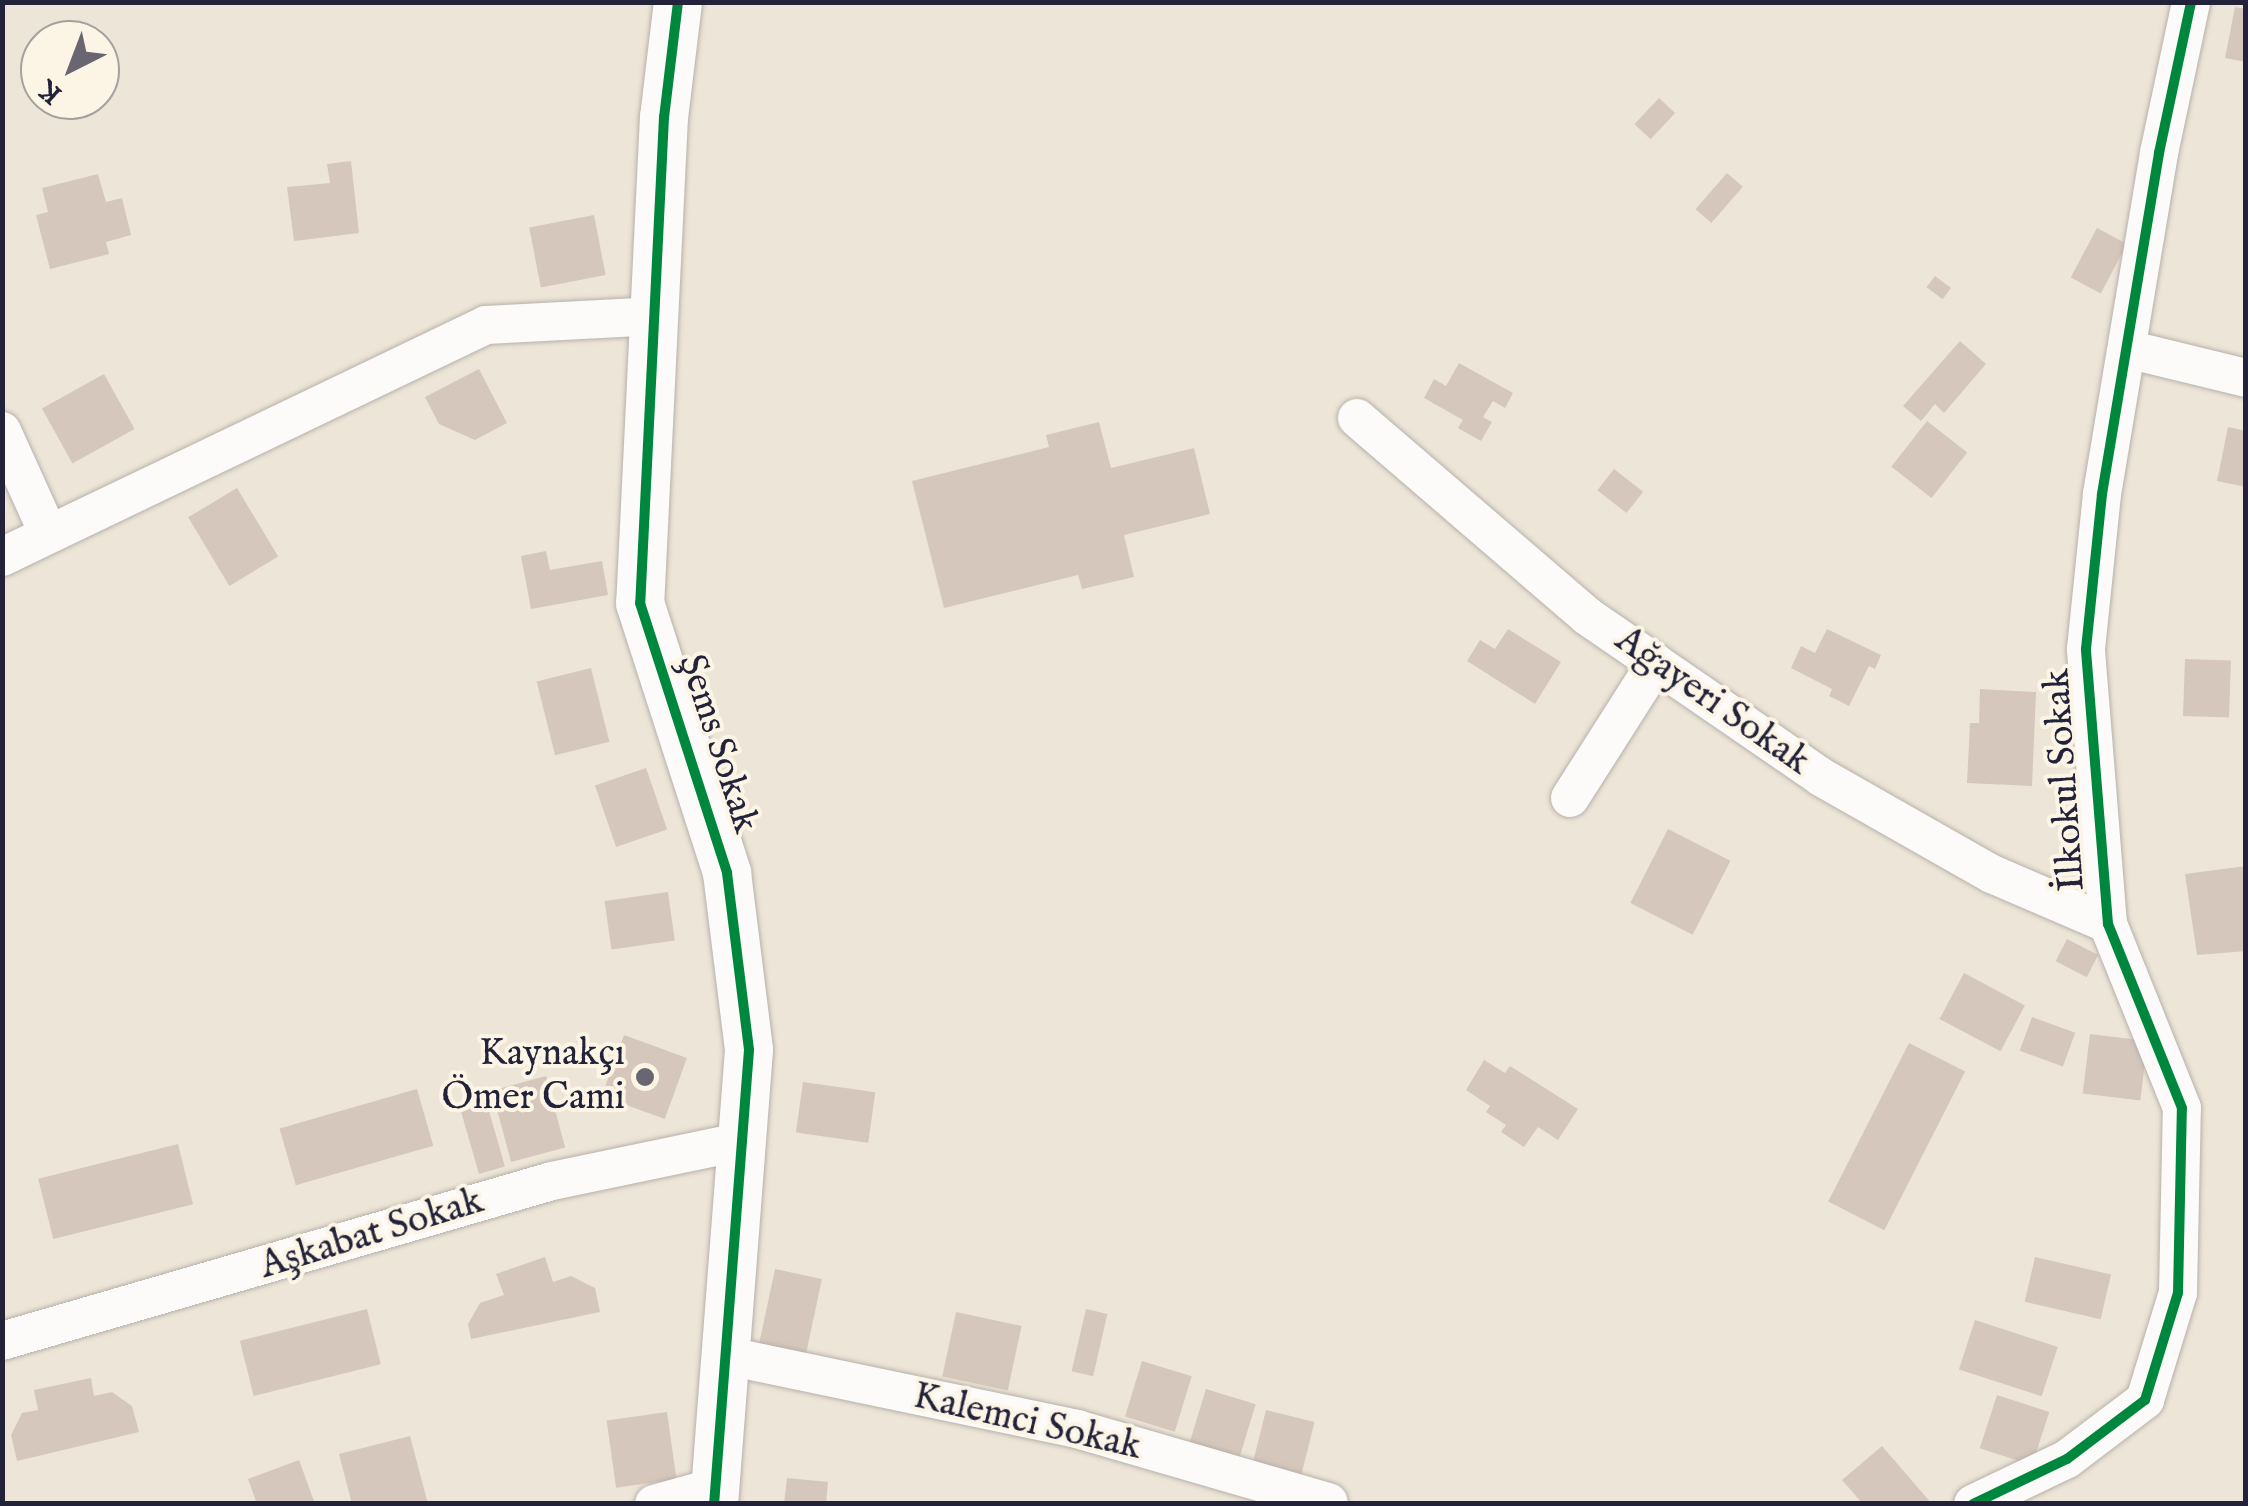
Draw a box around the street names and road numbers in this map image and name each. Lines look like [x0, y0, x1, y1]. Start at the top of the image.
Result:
street label: Ağayeri Sokak [1606, 618, 1818, 786]
street label: Şems Sokak [667, 649, 767, 839]
street label: İlkokul Sokak [2035, 667, 2097, 893]
street label: Aşkabat Sokak [255, 1179, 489, 1291]
street label: Kalemci Sokak [909, 1375, 1145, 1471]

